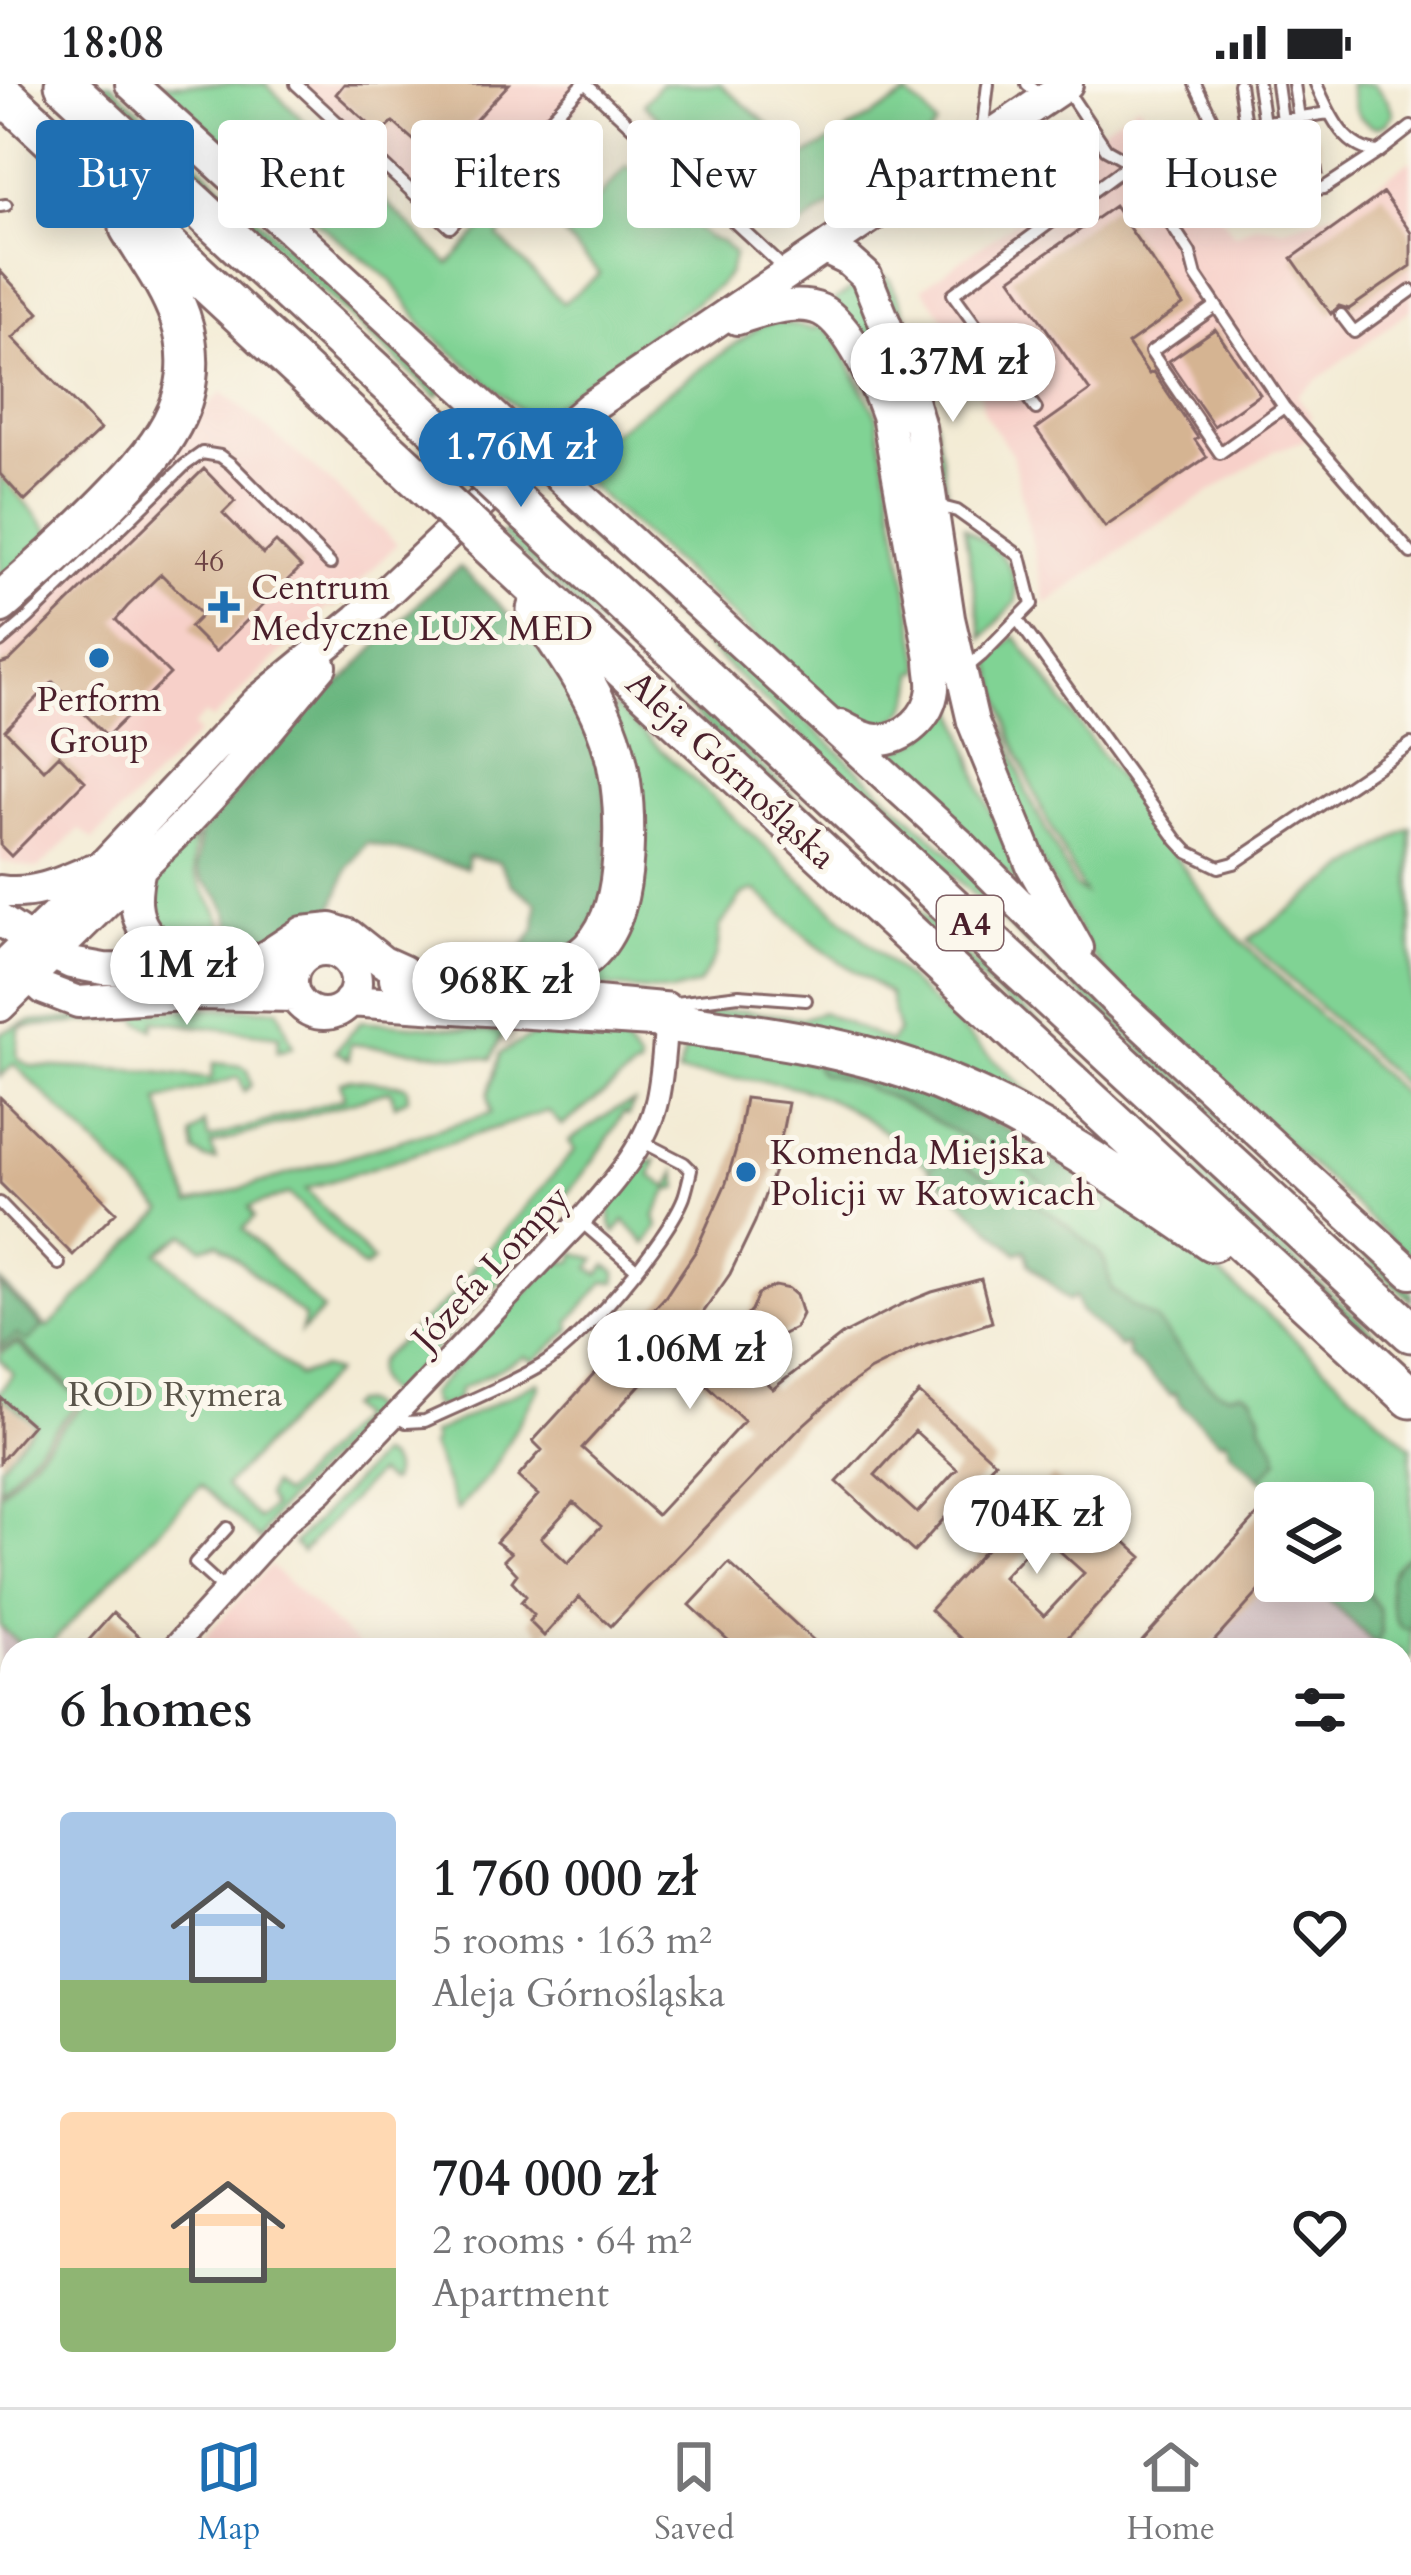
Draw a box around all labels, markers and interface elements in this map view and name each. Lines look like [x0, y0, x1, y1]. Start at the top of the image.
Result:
text: 18:08 [60, 12, 165, 73]
chip: Buy [36, 120, 194, 228]
chip: Rent [218, 120, 387, 228]
chip: Filters [411, 120, 603, 228]
chip: New [627, 120, 800, 228]
chip: Apartment [824, 120, 1099, 228]
chip: House [1123, 120, 1321, 228]
pin: 1.37M zł [829, 323, 1077, 425]
text: 1.37M zł [877, 335, 1029, 388]
pin: 1.76M zł [397, 408, 645, 510]
text: 1.76M zł [445, 420, 597, 473]
house number: 46 [194, 541, 224, 582]
place label: Centrum Medyczne LUX MED [251, 563, 593, 653]
marker: Centrum Medyczne LUX MED [208, 591, 240, 623]
marker: Perform Group [86, 645, 112, 671]
street label: Aleja Górnośląska [615, 660, 847, 881]
place label: Perform Group [37, 675, 162, 765]
road number: A4 [937, 896, 1003, 950]
pin: 1M zł [103, 926, 271, 1028]
text: 1M zł [137, 938, 237, 991]
pin: 968K zł [395, 942, 617, 1044]
text: 968K zł [439, 954, 573, 1007]
place label: Komenda Miejska Policji w Katowicach [770, 1128, 1095, 1218]
marker: Komenda Miejska Policji w Katowicach [733, 1159, 759, 1185]
street label: Józefa Lompy [398, 1174, 581, 1365]
pin: 1.06M zł [566, 1310, 814, 1412]
text: 1.06M zł [614, 1322, 766, 1375]
park label: ROD Rymera [68, 1370, 283, 1419]
pin: 704K zł [926, 1475, 1148, 1577]
map controls [1254, 1482, 1374, 1602]
button: layers [1254, 1482, 1374, 1602]
text: 704K zł [970, 1487, 1104, 1540]
text: 6 homes [60, 1675, 252, 1745]
icon: filters [1287, 1677, 1353, 1743]
text: 1 760 000 zł [432, 1844, 697, 1914]
icon: home [156, 1860, 300, 2004]
icon: heart [1287, 1899, 1353, 1965]
text: 5 rooms · 163 m² [432, 1914, 712, 1967]
text: Aleja Górnośląska [432, 1967, 725, 2020]
text: 704 000 zł [432, 2144, 657, 2214]
icon: home [156, 2160, 300, 2304]
icon: heart [1287, 2199, 1353, 2265]
text: 2 rooms · 64 m² [432, 2214, 692, 2267]
text: Apartment [432, 2267, 609, 2320]
tab: Map [196, 2434, 262, 2551]
tab: Saved [654, 2434, 734, 2551]
tab: Home [1127, 2434, 1215, 2551]

